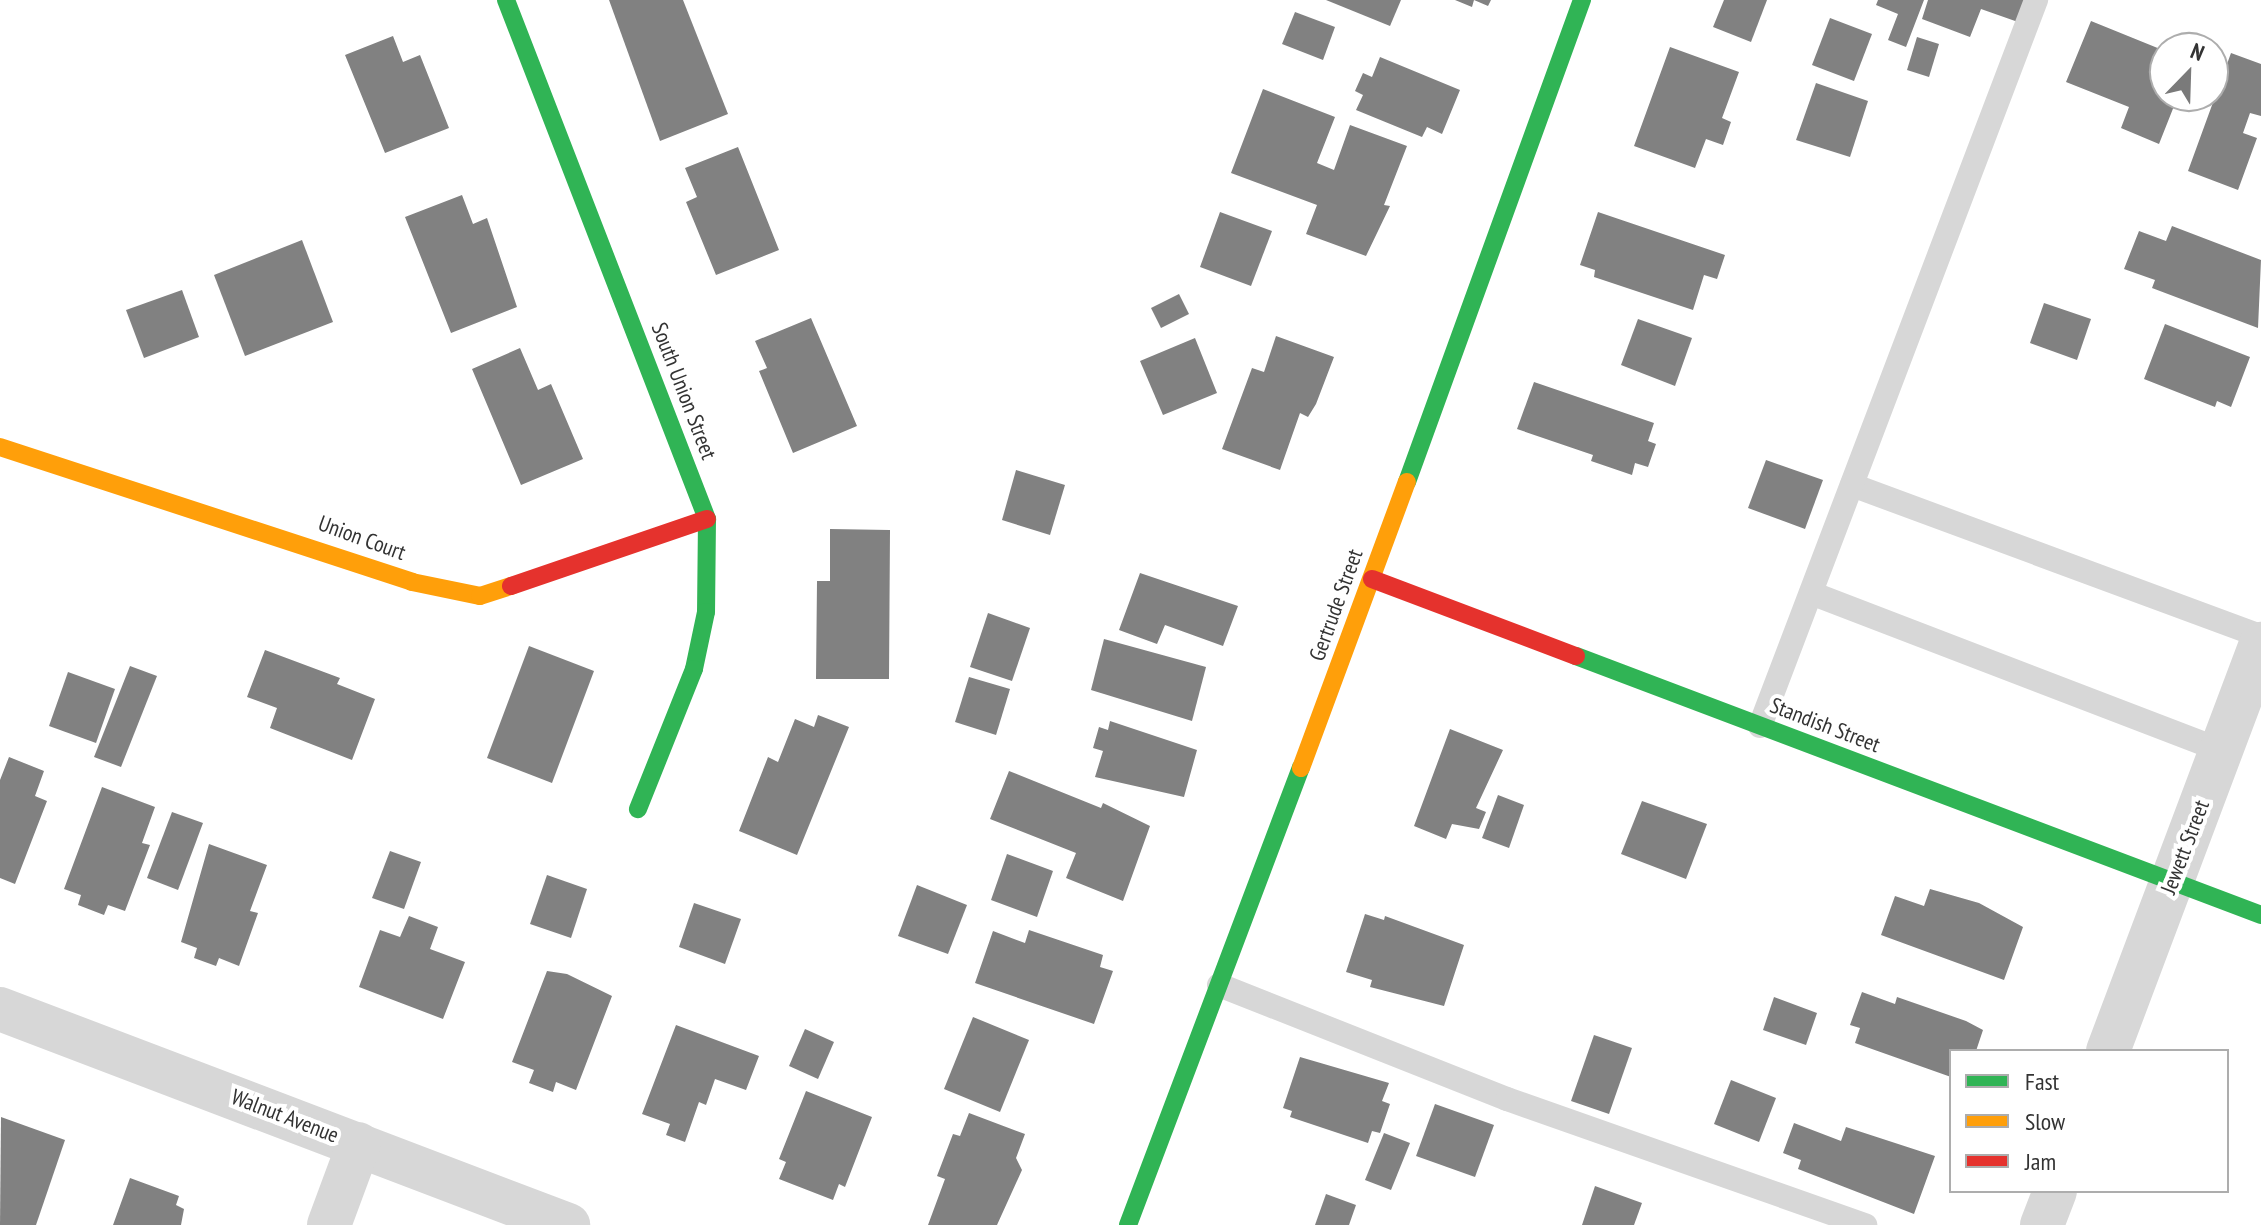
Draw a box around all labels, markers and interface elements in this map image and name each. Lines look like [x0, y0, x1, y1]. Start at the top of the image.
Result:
north arrow [2149, 32, 2229, 112]
text: N [2187, 37, 2209, 67]
street label: South Union Street [646, 319, 722, 463]
street label: Union Court [315, 510, 409, 566]
street label: Gertrude Street [1304, 546, 1368, 664]
street label: Standish Street [1766, 692, 1884, 758]
street label: Jewett Street [2155, 796, 2215, 898]
legend [1949, 1049, 2229, 1193]
text: Fast [2025, 1066, 2059, 1097]
street label: Walnut Avenue [227, 1083, 343, 1149]
text: Slow [2025, 1106, 2065, 1137]
text: Jam [2025, 1146, 2056, 1177]

